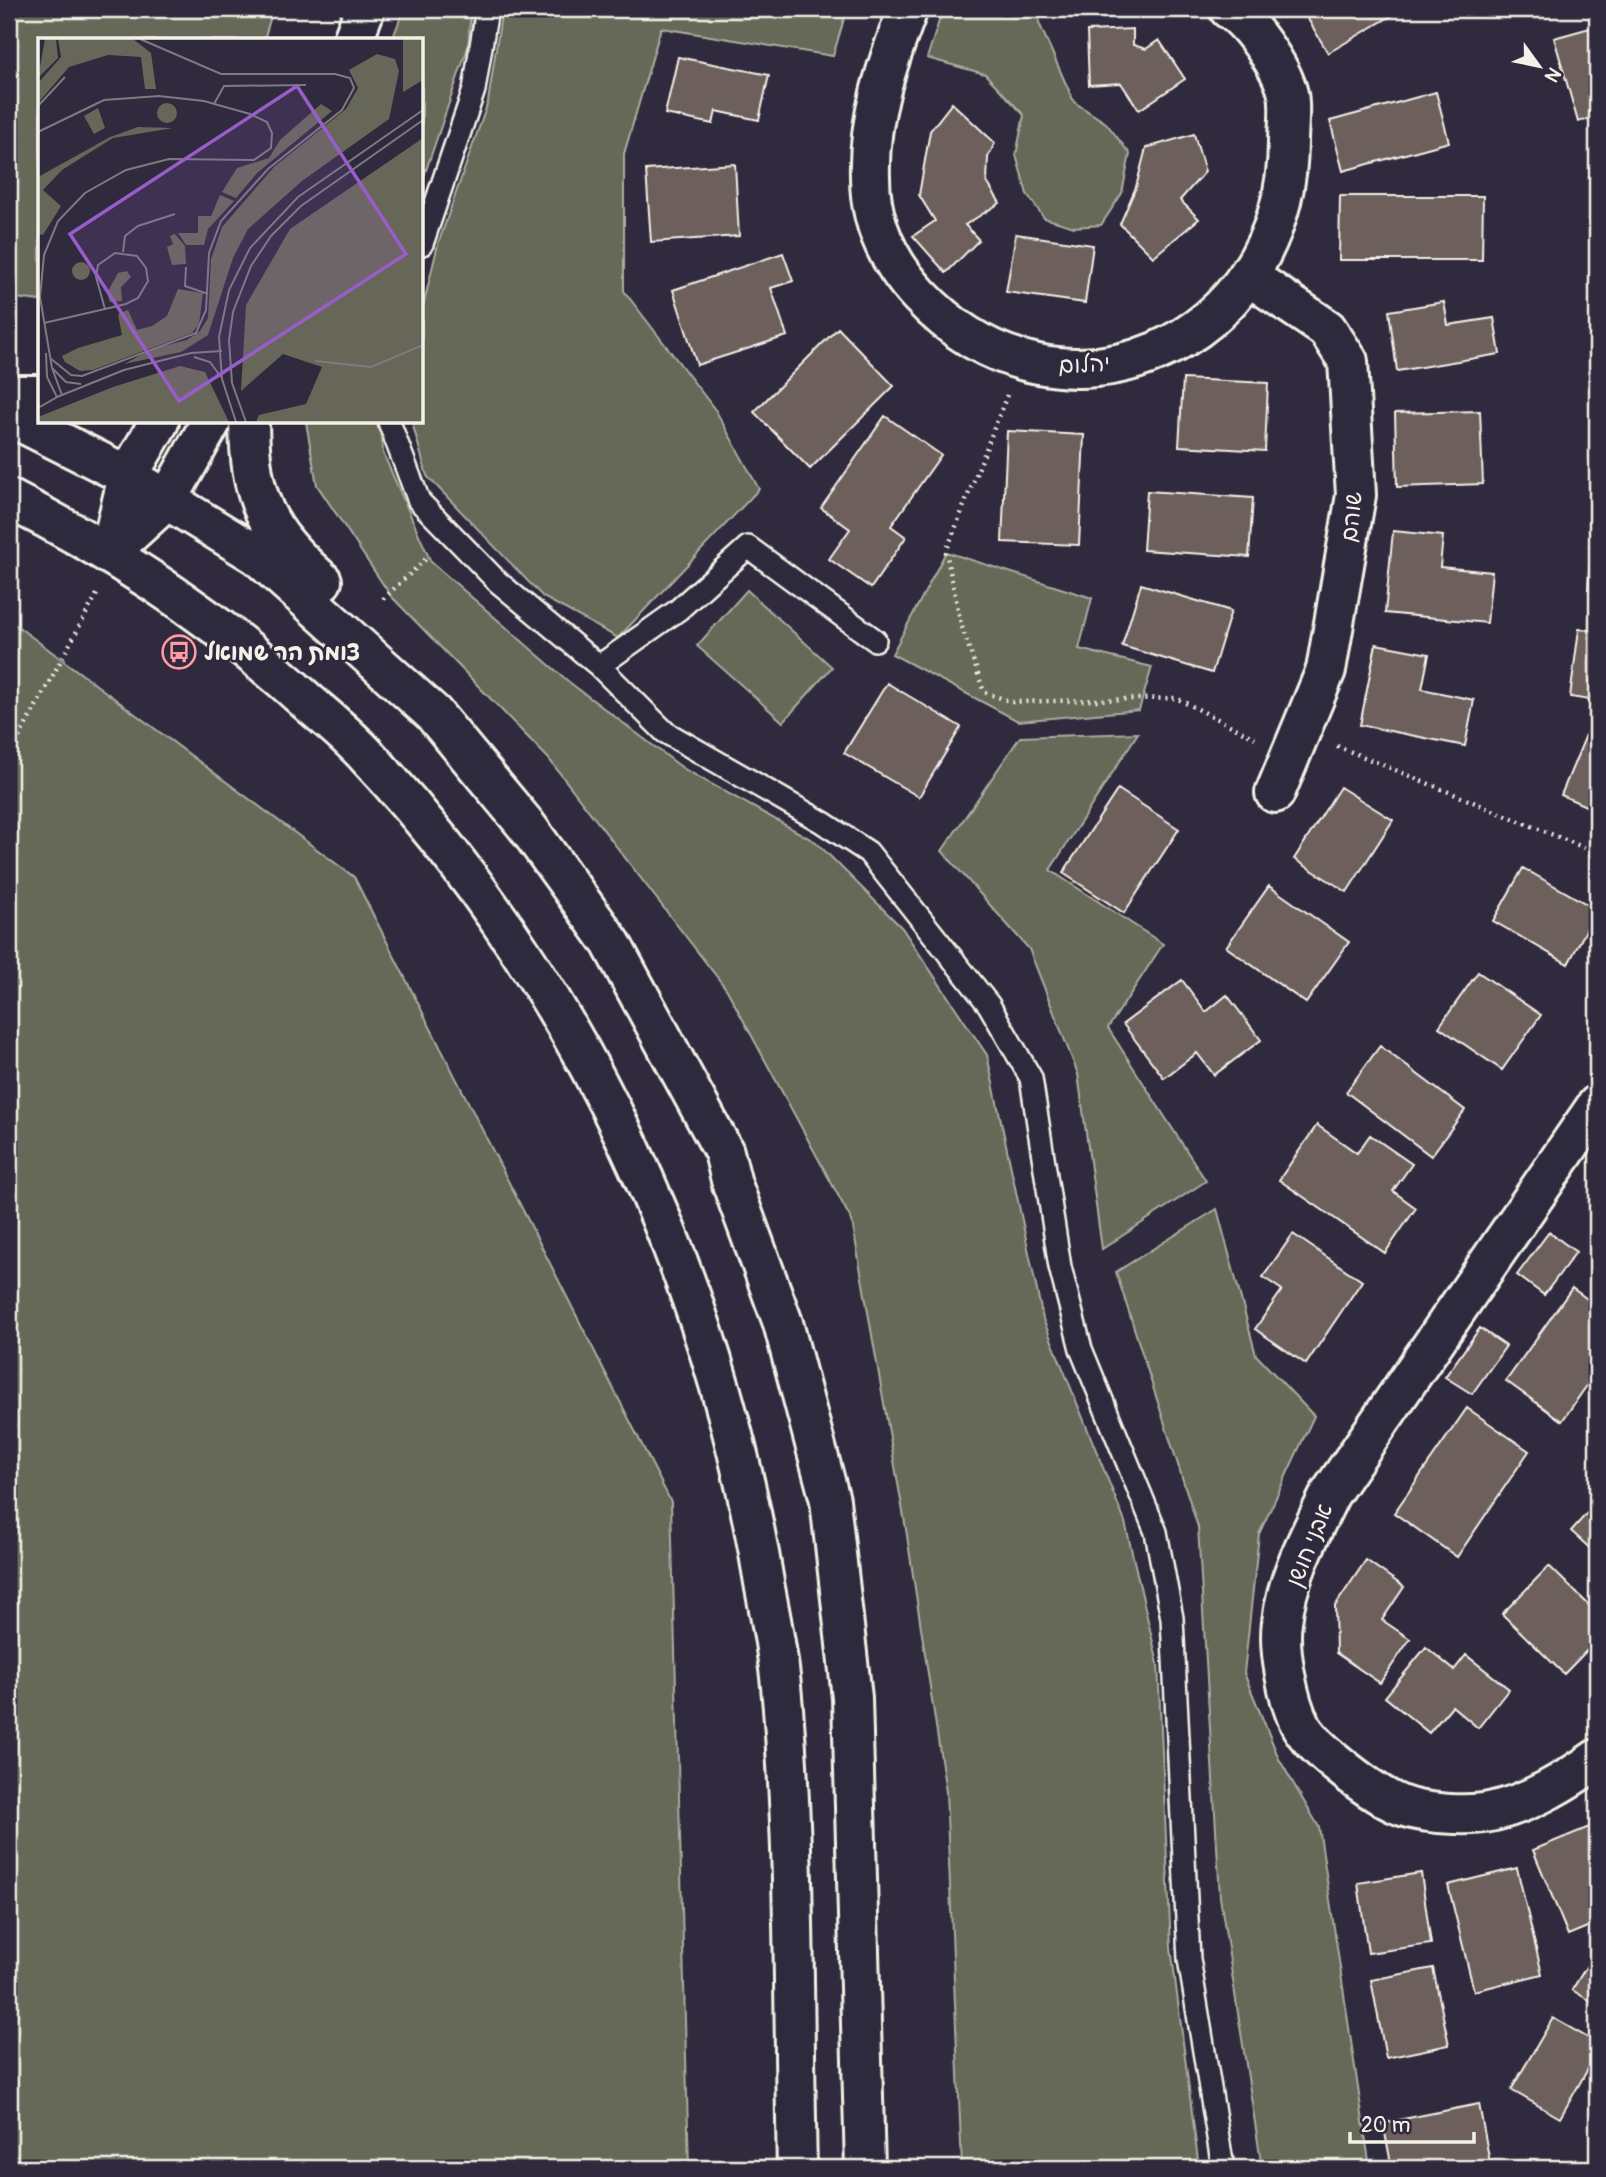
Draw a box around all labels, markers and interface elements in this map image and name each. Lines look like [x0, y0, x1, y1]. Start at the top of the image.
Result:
north arrow [1504, 32, 1574, 102]
inset map [38, 38, 424, 424]
text: N [1539, 63, 1566, 87]
street label: יהלום [1057, 349, 1111, 380]
street label: שוהם [1334, 490, 1369, 544]
bus stop icon: צומת הר שמואל [160, 633, 198, 671]
place label: צומת הר שמואל [204, 638, 360, 667]
street label: אבני חושן [1280, 1499, 1339, 1591]
scale bar [1350, 2100, 1475, 2144]
text: 20 m [1361, 2112, 1410, 2139]

